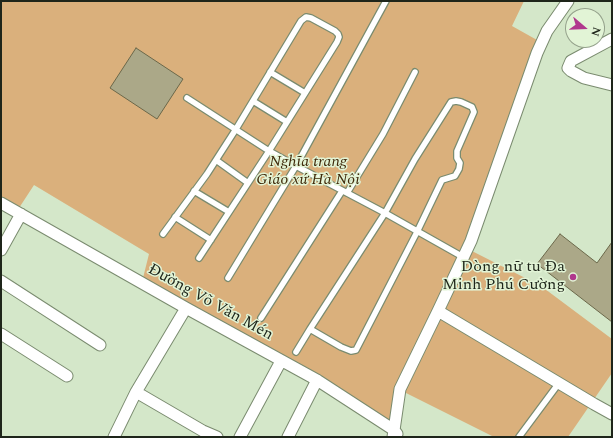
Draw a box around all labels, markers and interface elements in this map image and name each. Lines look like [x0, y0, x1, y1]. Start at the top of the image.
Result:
north arrow [565, 8, 605, 48]
text: N [586, 25, 605, 39]
park label: Nghĩa trang Giáo xứ Hà Nội [256, 153, 360, 191]
place label: Dòng nữ tu Đa Minh Phú Cường [442, 258, 565, 296]
street label: Đường Võ Văn Mén [144, 261, 276, 345]
marker: Dòng nữ tu Đa Minh Phú Cường [568, 272, 578, 282]

